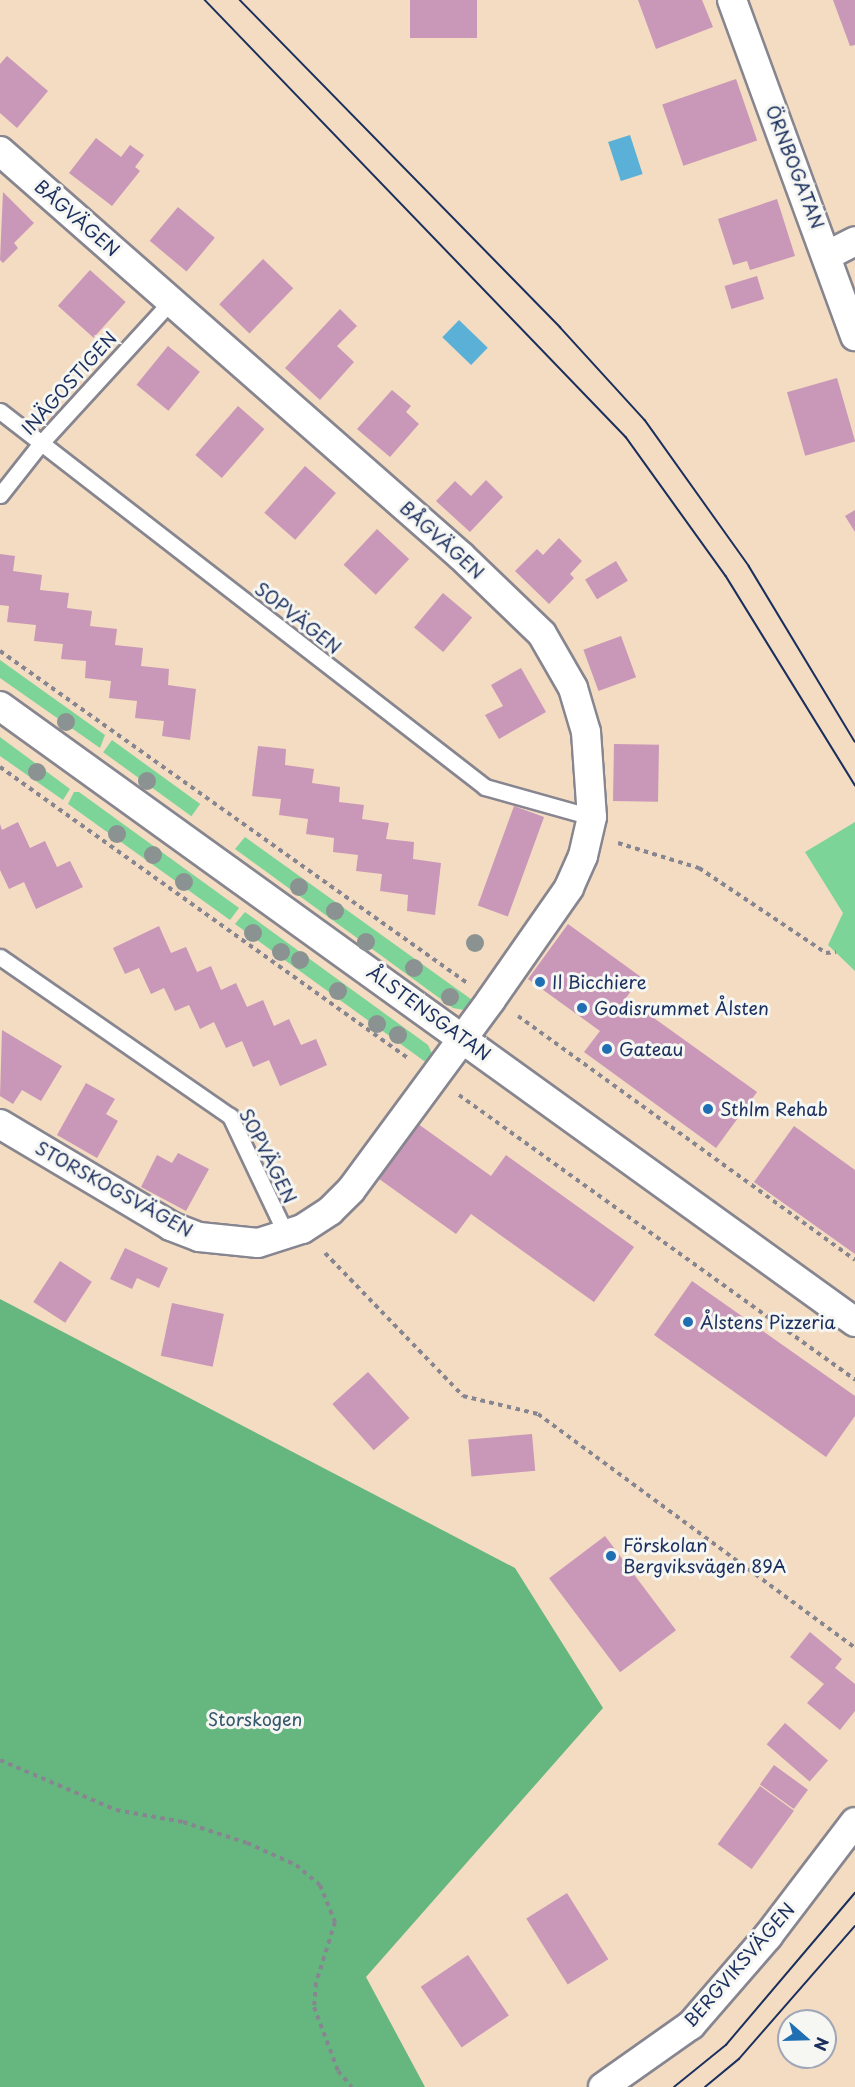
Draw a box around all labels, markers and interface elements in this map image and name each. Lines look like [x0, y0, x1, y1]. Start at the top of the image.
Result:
street label: ÖRNBOGATAN [761, 102, 829, 232]
street label: BÅGVÄGEN [30, 175, 124, 261]
street label: INÄGOSTIGEN [17, 327, 121, 439]
street label: BÅGVÄGEN [396, 497, 488, 583]
street label: SOPVÄGEN [251, 578, 345, 658]
street label: ÅLSTENSGATAN [363, 961, 495, 1065]
place label: Il Bicchiere [552, 971, 648, 993]
marker: Il Bicchiere [533, 975, 547, 989]
place label: Godisrummet Ålsten [594, 997, 771, 1019]
marker: Godisrummet Ålsten [575, 1001, 589, 1015]
place label: Gateau [619, 1038, 683, 1060]
marker: Gateau [600, 1042, 614, 1056]
place label: Sthlm Rehab [720, 1098, 829, 1120]
marker: Sthlm Rehab [701, 1102, 715, 1116]
street label: SOPVÄGEN [235, 1105, 301, 1207]
street label: STORSKOGSVÄGEN [32, 1137, 196, 1241]
place label: Ålstens Pizzeria [700, 1311, 835, 1333]
marker: Ålstens Pizzeria [681, 1315, 695, 1329]
place label: Förskolan Bergviksvägen 89A [623, 1535, 787, 1578]
marker: Förskolan Bergviksvägen 89A [604, 1549, 618, 1563]
park label: Storskogen [208, 1708, 302, 1730]
street label: BERGVIKSVÄGEN [679, 1898, 799, 2032]
north arrow [777, 2009, 837, 2069]
text: N [809, 2034, 835, 2055]

